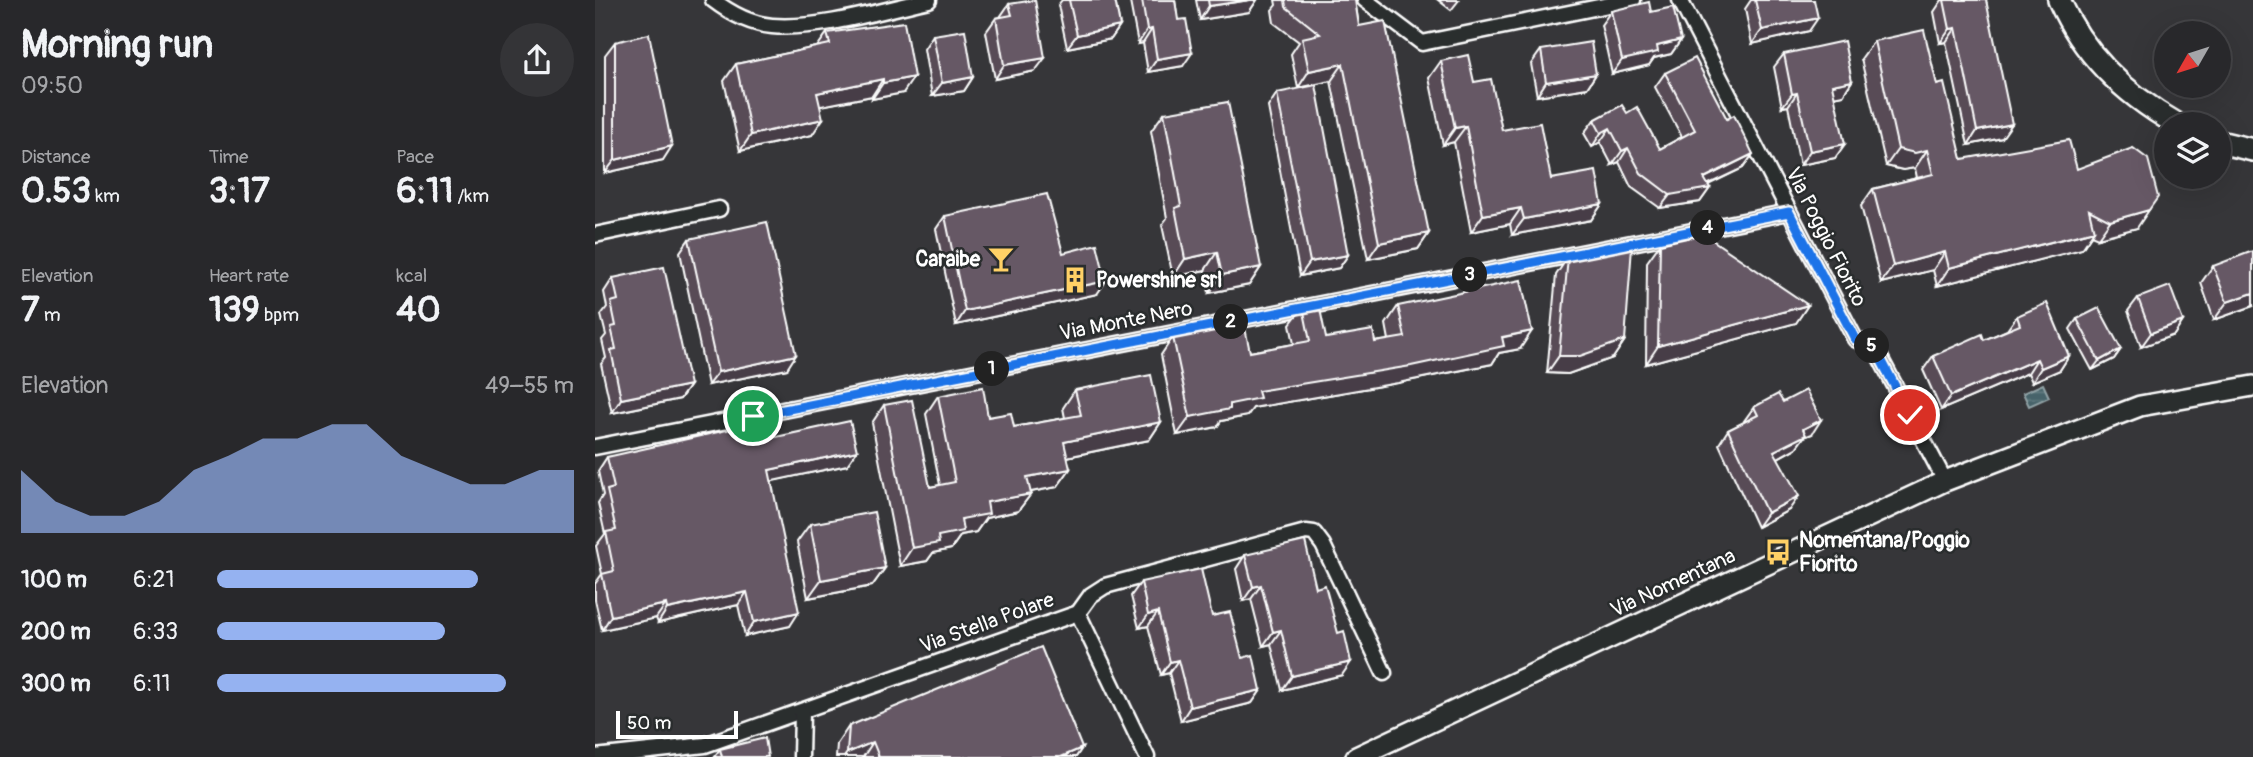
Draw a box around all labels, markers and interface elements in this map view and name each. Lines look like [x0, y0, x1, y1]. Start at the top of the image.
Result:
text: Morning run [21, 21, 213, 69]
north arrow [2154, 21, 2231, 98]
map controls [2154, 21, 2231, 189]
button: share [500, 23, 574, 97]
text: 09:50 [21, 71, 83, 100]
button: layers [2154, 112, 2231, 189]
text: Distance [21, 145, 90, 169]
text: Time [209, 145, 248, 169]
text: Pace [396, 145, 434, 169]
street label: Via Poggio Fiorito [1779, 163, 1873, 311]
text: 0.53 [21, 169, 91, 213]
text: 3:17 [209, 169, 270, 213]
text: 6:11 [396, 169, 453, 213]
text: km [91, 184, 120, 208]
text: /km [453, 184, 489, 208]
pin: 4 [1691, 210, 1725, 246]
text: 4 [1702, 215, 1713, 239]
bar icon: Caraibe [986, 244, 1016, 274]
place label: Caraibe [916, 246, 981, 273]
pin: 3 [1453, 258, 1487, 292]
text: 3 [1464, 262, 1475, 286]
text: Elevation [21, 264, 93, 288]
text: Heart rate [209, 264, 289, 288]
text: kcal [396, 264, 427, 288]
building icon: Powershine srl [1060, 265, 1090, 295]
place label: Powershine srl [1096, 267, 1222, 294]
text: 7 [21, 288, 40, 332]
text: 139 [209, 288, 260, 332]
text: 40 [396, 288, 441, 332]
street label: Via Monte Nero [1057, 295, 1195, 347]
text: m [40, 303, 61, 327]
text: bpm [260, 303, 299, 327]
pin: 2 [1213, 304, 1249, 340]
text: 2 [1225, 309, 1236, 333]
pin: 5 [1855, 328, 1889, 364]
text: 5 [1866, 333, 1877, 357]
pin: 1 [975, 352, 1009, 386]
text: 1 [988, 356, 995, 380]
text: Elevation [21, 371, 109, 400]
text: 49–55 m [485, 371, 574, 400]
pin [1880, 385, 1940, 445]
pin [723, 386, 783, 446]
icon: check [1891, 396, 1929, 434]
icon: arrive [734, 397, 772, 435]
place label: Nomentana/Poggio Fiorito [1799, 527, 1971, 578]
bus stop icon: Nomentana/Poggio Fiorito [1763, 537, 1793, 567]
street label: Via Nomentana [1606, 542, 1740, 624]
text: 100 m [21, 565, 87, 594]
text: 6:21 [133, 565, 174, 594]
street label: Via Stella Polare [916, 586, 1059, 660]
text: 200 m [21, 617, 91, 646]
text: 6:33 [133, 617, 178, 646]
text: 300 m [21, 669, 91, 698]
text: 6:11 [133, 669, 171, 698]
scale bar [616, 708, 739, 740]
text: 50 m [627, 711, 671, 735]

